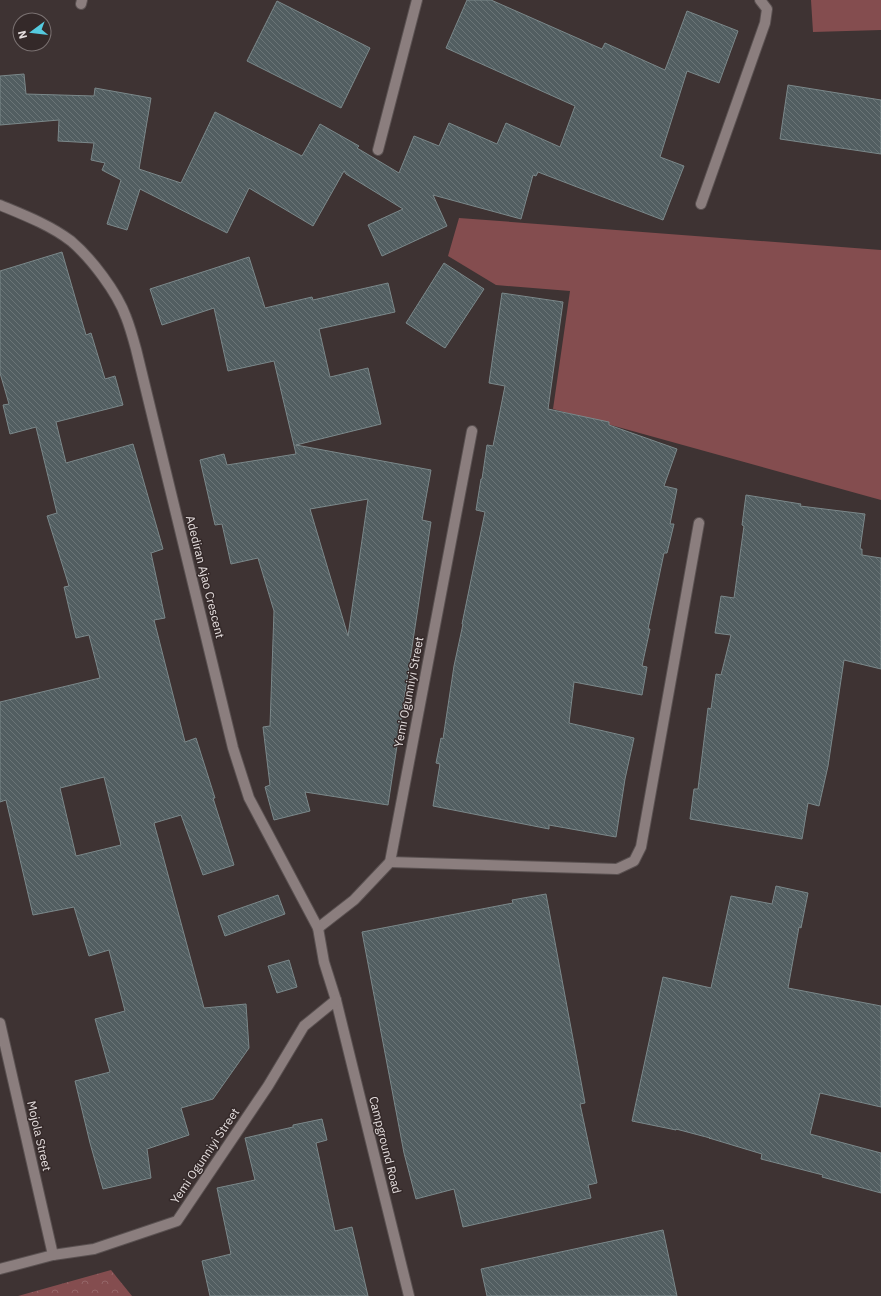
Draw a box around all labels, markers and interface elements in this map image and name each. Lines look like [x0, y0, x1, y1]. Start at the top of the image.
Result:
north arrow [12, 12, 52, 52]
text: N [15, 29, 30, 40]
street label: Adediran Ajao Crescent [183, 514, 228, 640]
street label: Yemi Ogunniyi Street [390, 635, 427, 748]
street label: Campground Road [366, 1095, 405, 1195]
street label: Mojola Street [24, 1099, 55, 1172]
street label: Yemi Ogunniyi Street [167, 1105, 242, 1207]

